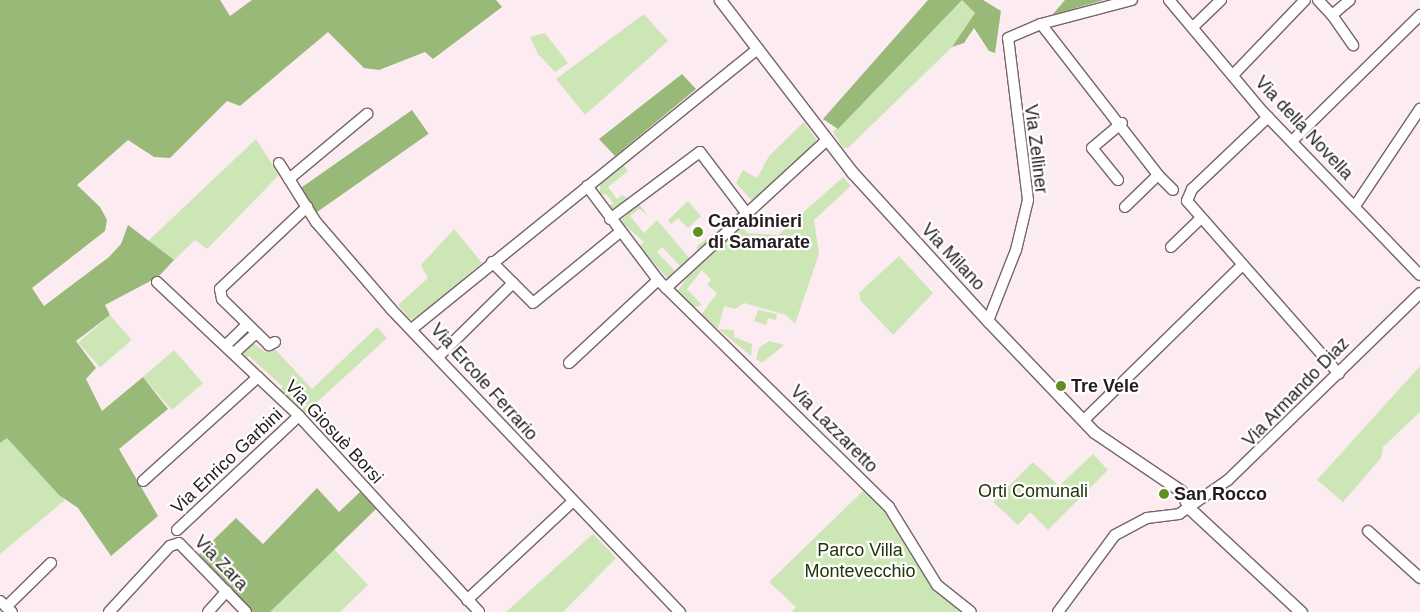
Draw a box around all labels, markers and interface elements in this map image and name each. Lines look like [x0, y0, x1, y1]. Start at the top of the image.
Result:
street label: Via della Novella [1250, 72, 1358, 184]
street label: Via Zelliner [1020, 103, 1052, 195]
place label: Carabinieri di Samarate [708, 211, 810, 253]
street label: Via Milano [917, 219, 989, 295]
marker: Carabinieri di Samarate [692, 226, 704, 238]
street label: Via Ercole Ferrario [426, 319, 542, 445]
street label: Via Armando Diaz [1238, 332, 1354, 452]
place label: Tre Vele [1071, 375, 1139, 397]
street label: Via Giosuè Borsi [280, 376, 388, 488]
marker: Tre Vele [1055, 380, 1067, 392]
street label: Via Lazzaretto [786, 381, 882, 477]
street label: Via Enrico Garbini [167, 404, 287, 518]
park label: Orti Comunali [978, 480, 1088, 502]
place label: San Rocco [1174, 483, 1267, 505]
marker: San Rocco [1158, 488, 1170, 500]
street label: Via Zara [190, 531, 252, 595]
park label: Parco Villa Montevecchio [804, 540, 916, 582]

